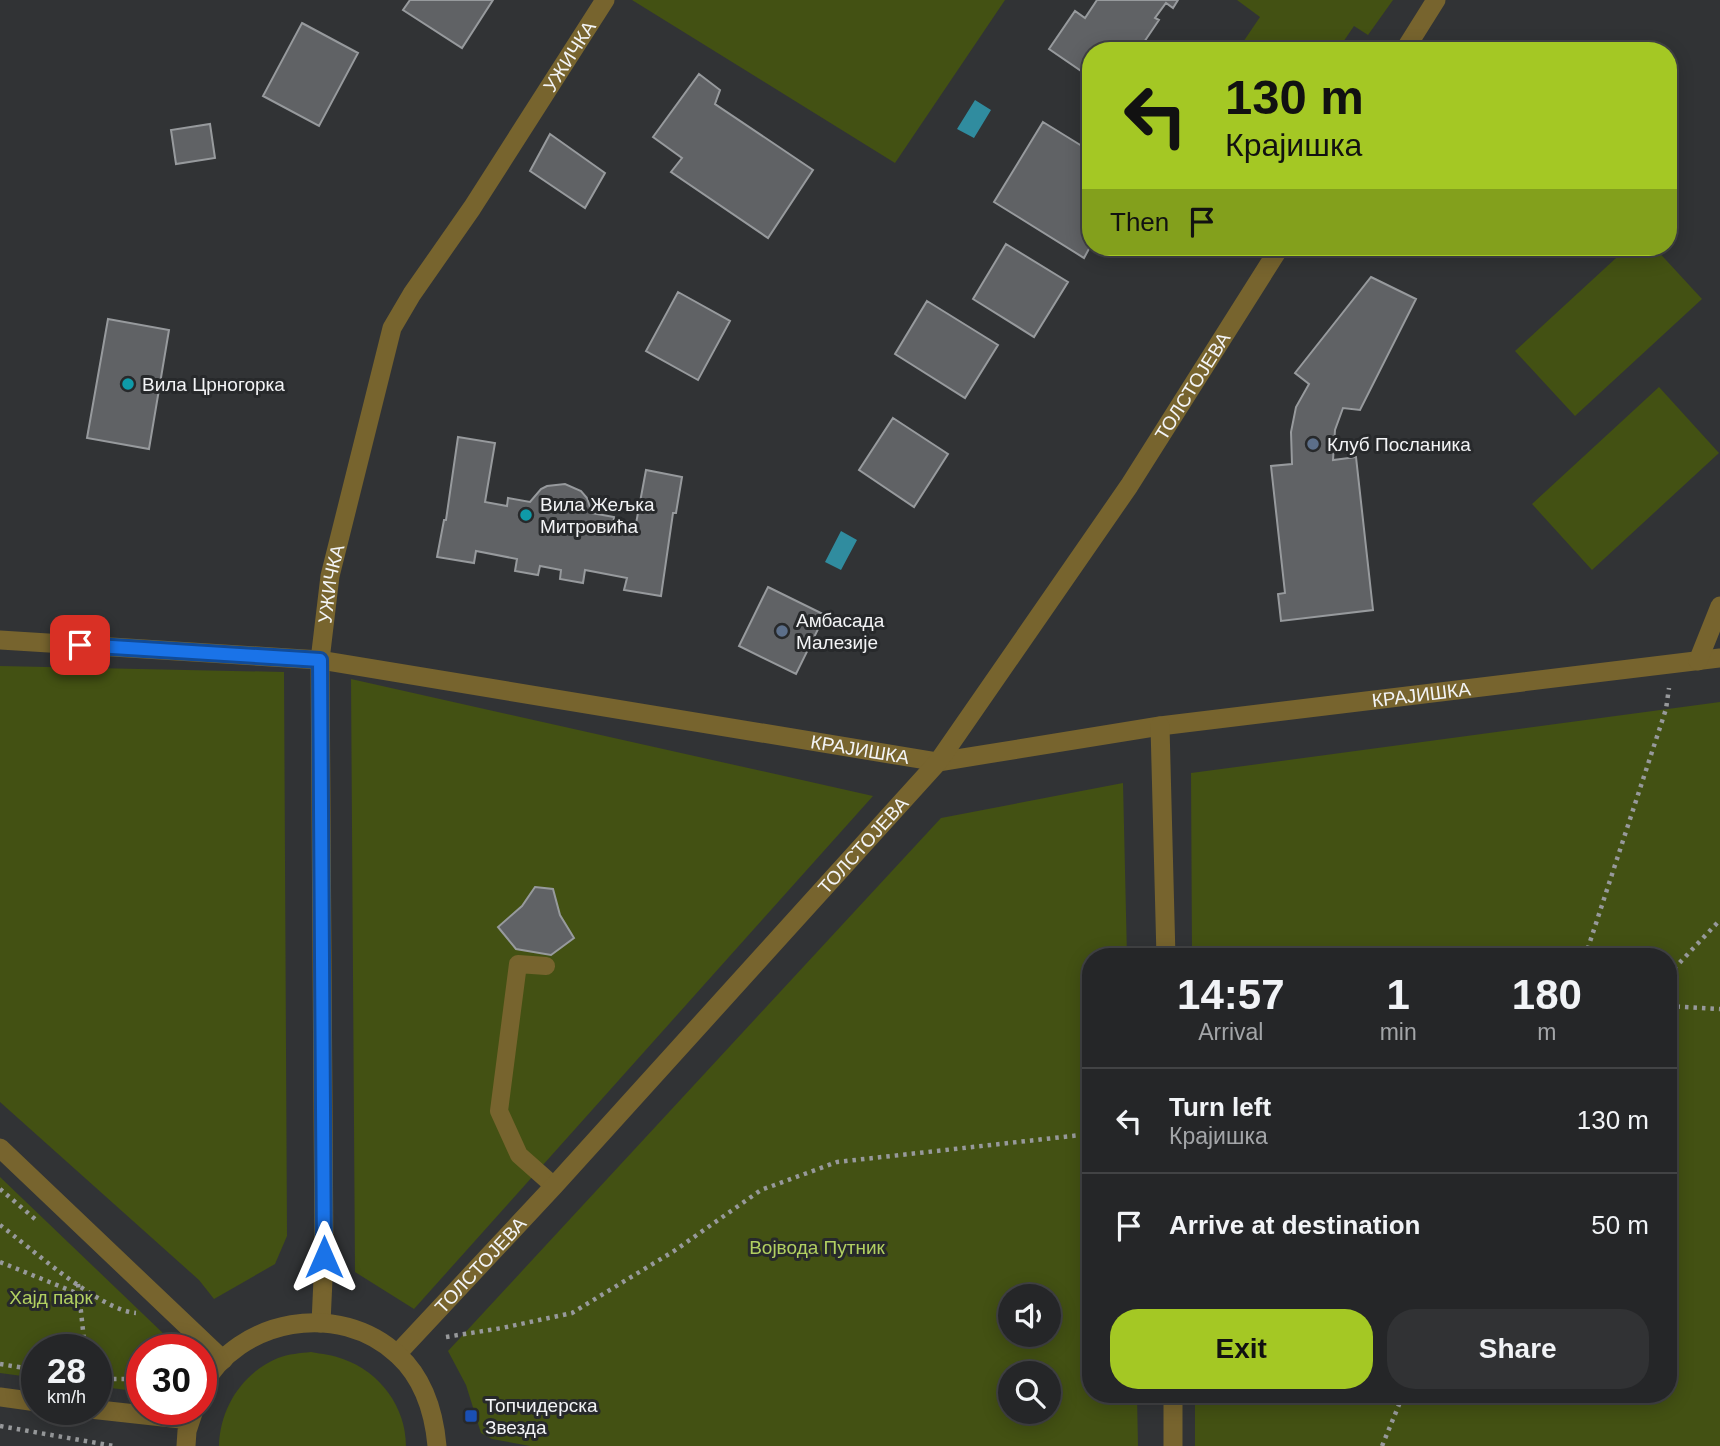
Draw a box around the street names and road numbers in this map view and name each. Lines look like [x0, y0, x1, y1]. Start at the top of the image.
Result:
street label: УЖИЧКА [539, 17, 600, 95]
street label: ТОЛСТОЈЕВА [1150, 328, 1234, 444]
street label: УЖИЧКА [314, 542, 348, 624]
street label: КРАЈИШКА [1371, 678, 1472, 711]
street label: КРАЈИШКА [809, 731, 911, 768]
street label: ТОЛСТОЈЕВА [814, 792, 912, 898]
street label: ТОЛСТОЈЕВА [431, 1212, 530, 1317]

